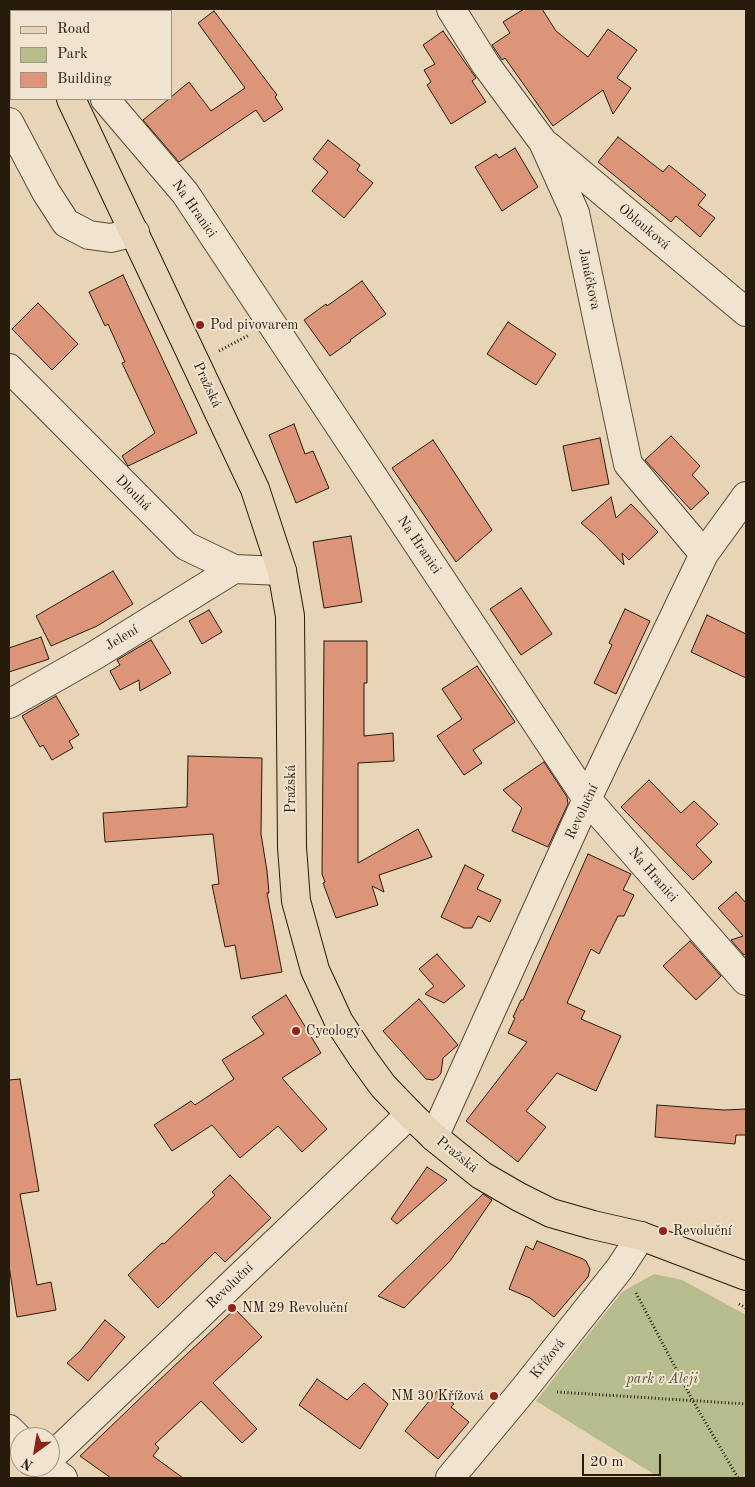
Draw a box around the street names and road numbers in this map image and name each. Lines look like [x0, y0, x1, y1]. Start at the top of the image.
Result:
street label: Na Hranici [168, 177, 220, 241]
street label: Oblouková [615, 200, 673, 254]
street label: Janáčkova [574, 247, 604, 311]
street label: Pražská [189, 359, 225, 411]
street label: Dlouhá [112, 472, 154, 514]
street label: Na Hranici [393, 513, 445, 577]
street label: Jelení [102, 621, 142, 655]
street label: Pražská [283, 765, 299, 813]
street label: Revoluční [562, 782, 602, 842]
street label: Na Hranici [625, 844, 681, 906]
street label: Pražská [433, 1133, 481, 1177]
street label: Revoluční [203, 1260, 257, 1312]
street label: Křížová [527, 1336, 569, 1382]

